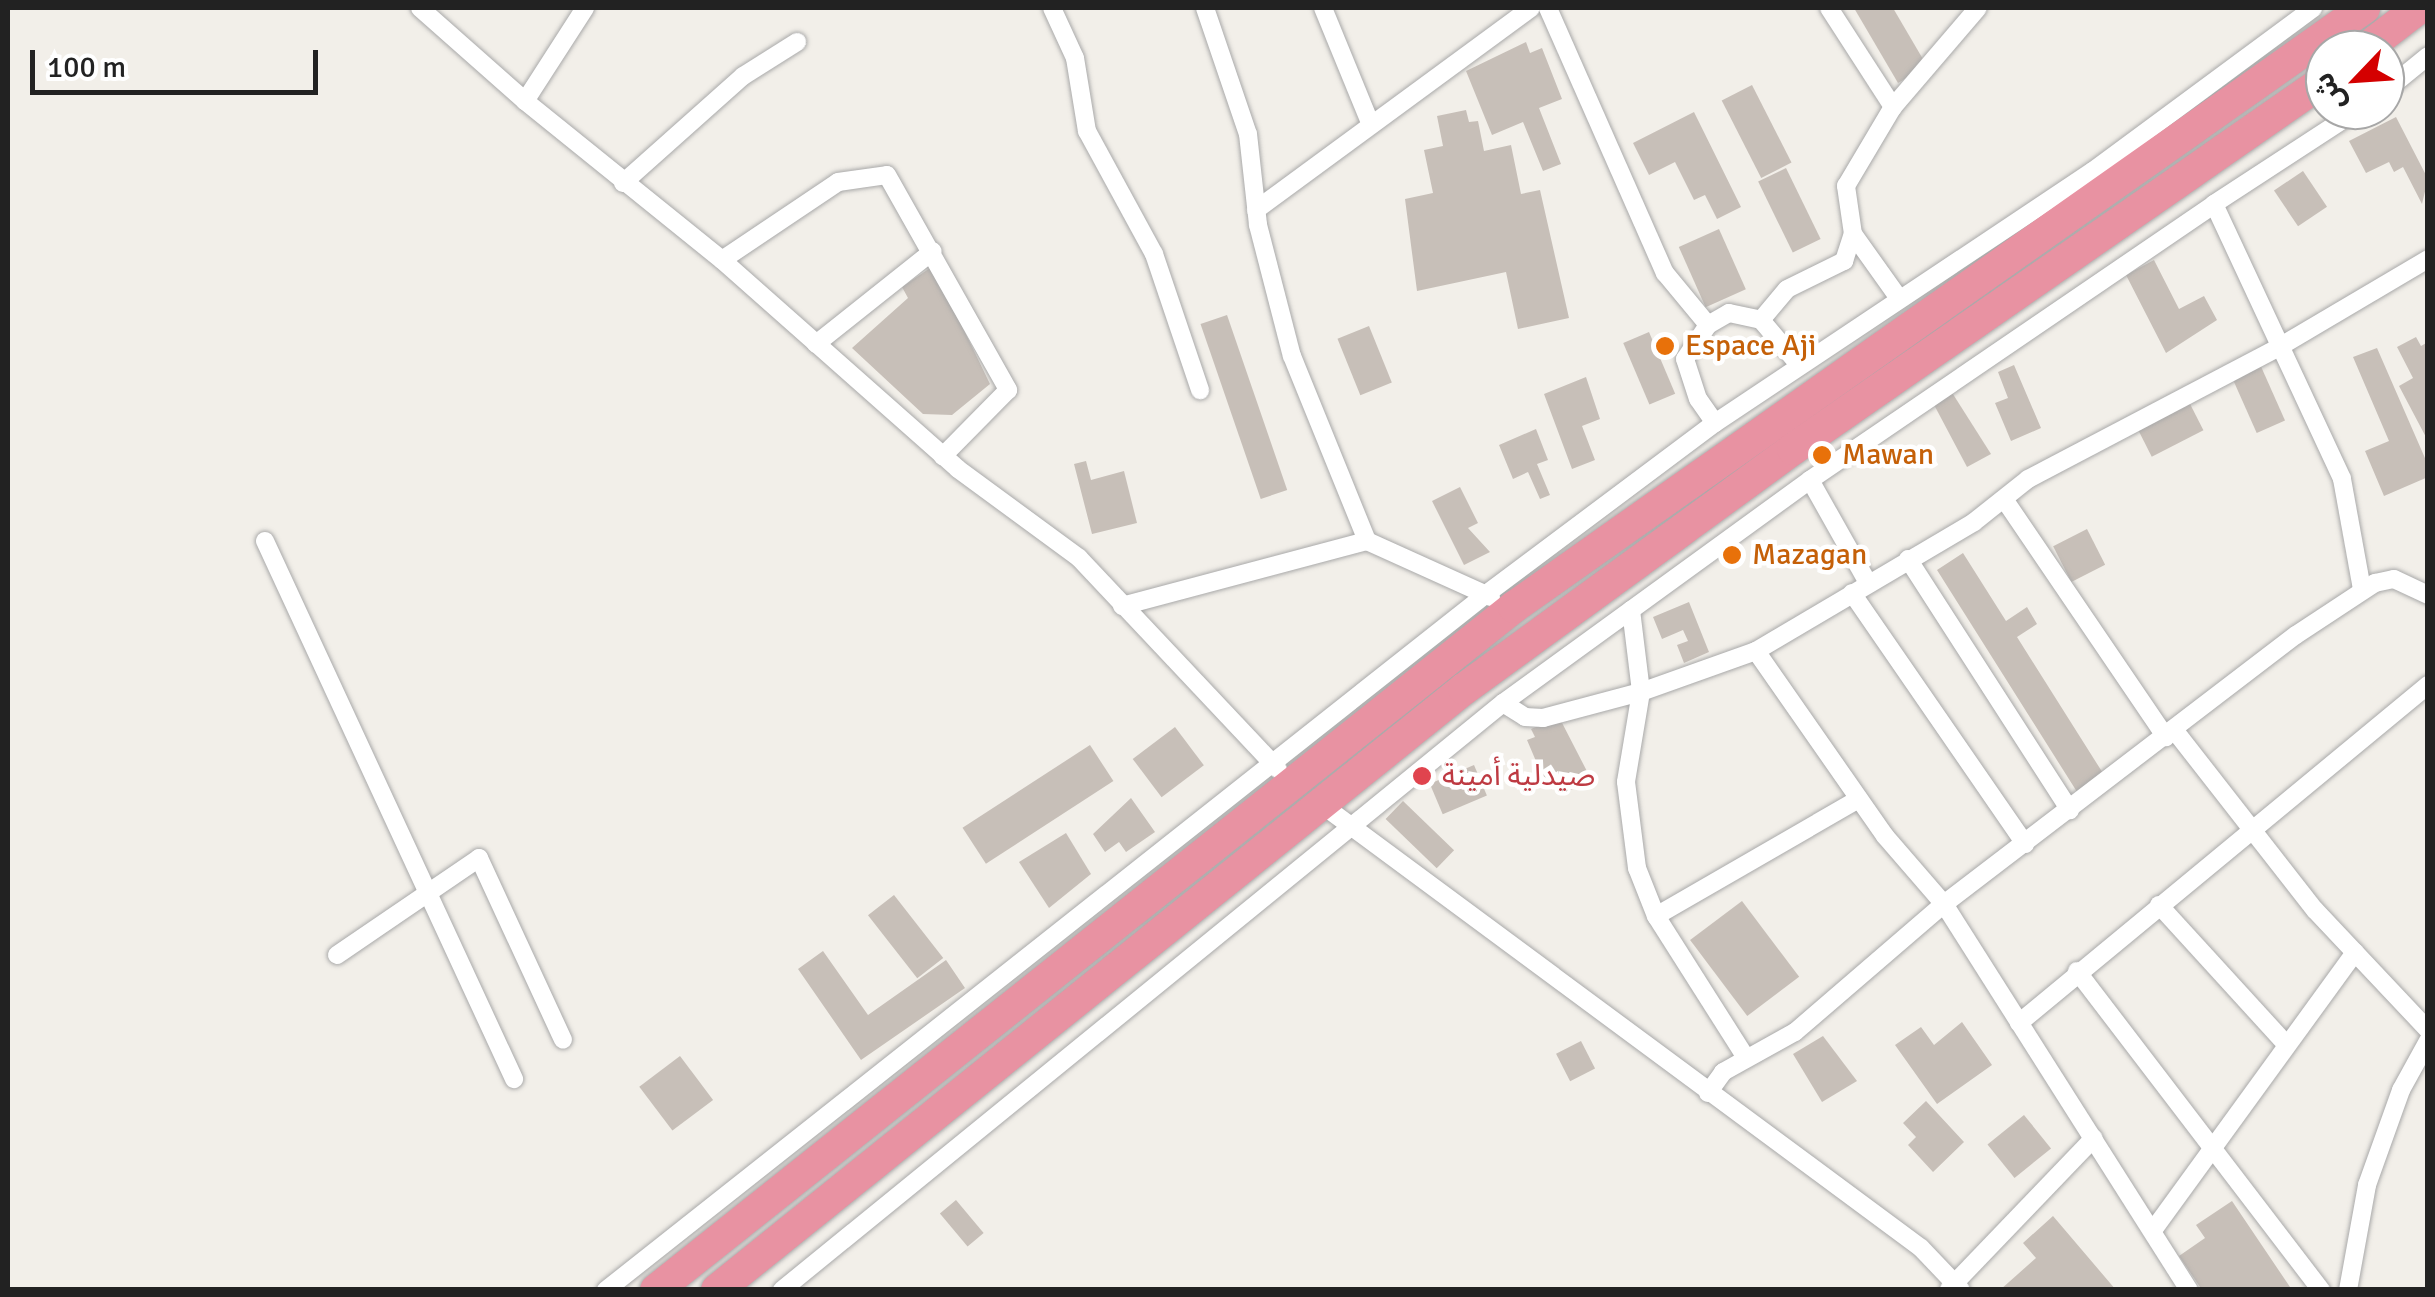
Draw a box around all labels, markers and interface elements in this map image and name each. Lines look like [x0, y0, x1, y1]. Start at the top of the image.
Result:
scale bar [35, 30, 322, 92]
north arrow [2305, 30, 2405, 130]
text: 100 m [47, 49, 126, 86]
text: ش [2306, 67, 2353, 116]
place label: Espace Aji [1685, 328, 1816, 364]
marker: Espace Aji [1654, 335, 1676, 357]
place label: Mawan [1842, 437, 1934, 473]
marker: Mawan [1811, 444, 1833, 466]
place label: Mazagan [1752, 537, 1867, 573]
marker: Mazagan [1721, 544, 1743, 566]
place label: صيدلية أمينة [1442, 758, 1595, 794]
marker: صيدلية أمينة [1411, 765, 1433, 787]

